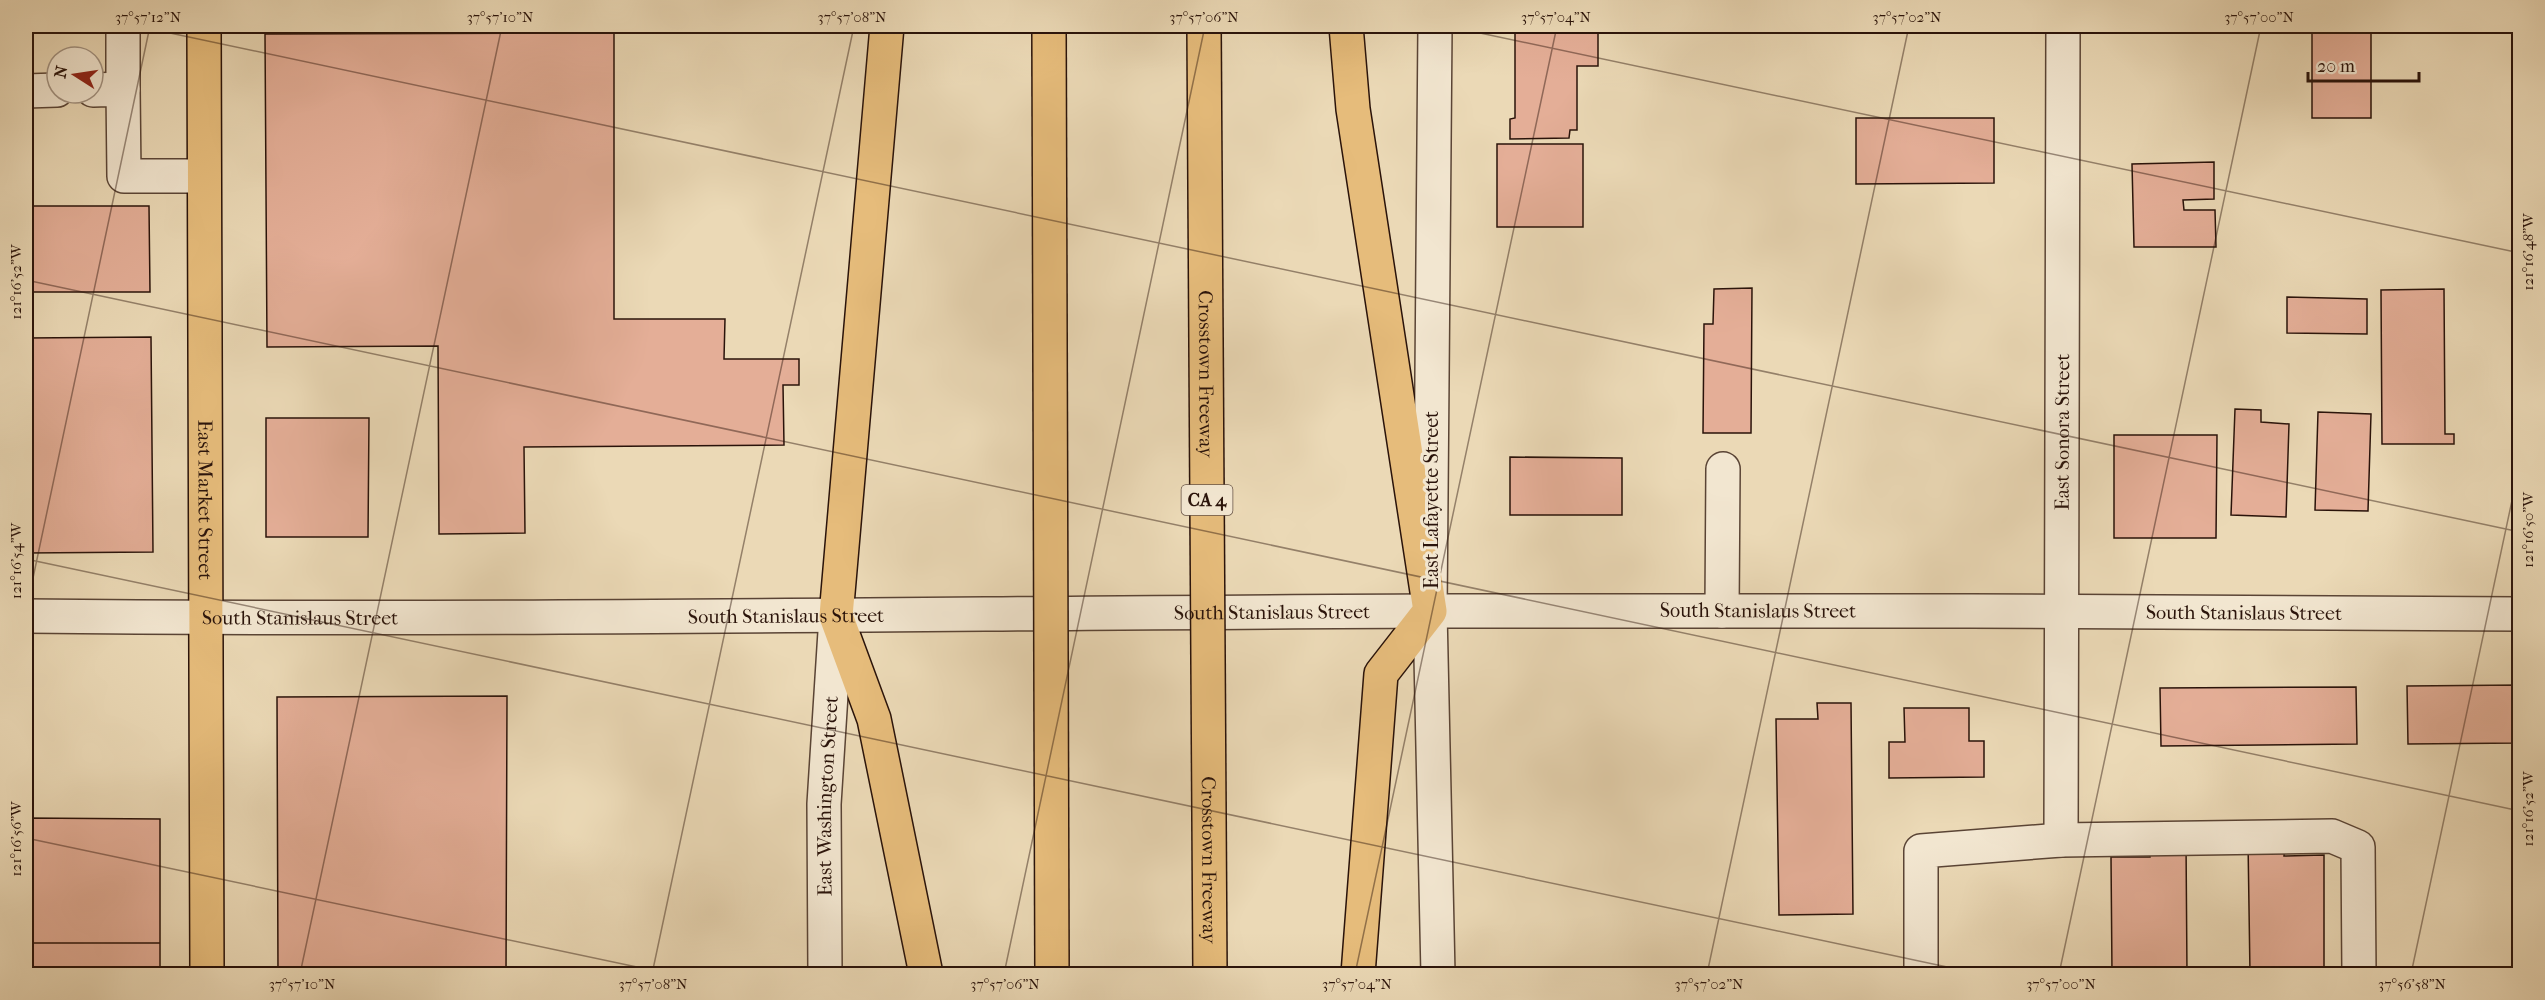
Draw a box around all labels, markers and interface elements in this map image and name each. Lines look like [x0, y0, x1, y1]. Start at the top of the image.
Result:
text: 37°57'12"N [115, 8, 182, 26]
text: 37°57'10"N [467, 8, 534, 26]
text: 37°57'08"N [818, 8, 887, 26]
text: 37°57'06"N [1169, 8, 1239, 26]
text: 37°57'04"N [1521, 8, 1592, 26]
text: 37°57'02"N [1873, 8, 1942, 26]
text: 37°57'00"N [2224, 8, 2294, 26]
north arrow [45, 45, 105, 105]
scale bar [2308, 45, 2419, 83]
text: 20 m [2317, 56, 2355, 77]
text: N [50, 63, 72, 80]
text: 121°16'48"W [2519, 212, 2537, 291]
text: 121°16'52"W [7, 243, 25, 320]
street label: Crosstown Freeway [1194, 290, 1218, 459]
street label: East Sonora Street [2050, 353, 2074, 511]
street label: East Lafayette Street [1420, 411, 1443, 589]
street label: East Market Street [194, 420, 217, 580]
road number: CA 4 [1182, 485, 1232, 515]
text: 121°16'50"W [2519, 491, 2537, 568]
text: 121°16'54"W [7, 522, 25, 599]
street label: South Stanislaus Street [1660, 599, 1856, 622]
street label: South Stanislaus Street [1174, 600, 1370, 624]
street label: South Stanislaus Street [2146, 600, 2342, 624]
street label: South Stanislaus Street [688, 603, 884, 628]
street label: South Stanislaus Street [202, 606, 398, 629]
street label: East Washington Street [813, 695, 842, 896]
text: 121°16'52"W [2519, 770, 2537, 847]
street label: Crosstown Freeway [1197, 776, 1221, 945]
text: 121°16'56"W [7, 800, 25, 877]
text: 37°57'10"N [269, 975, 336, 993]
text: 37°57'08"N [619, 975, 688, 993]
text: 37°57'06"N [970, 975, 1040, 993]
text: 37°57'04"N [1322, 975, 1393, 993]
text: 37°57'02"N [1675, 975, 1744, 993]
text: 37°57'00"N [2026, 975, 2096, 993]
text: 37°56'58"N [2378, 975, 2447, 993]

